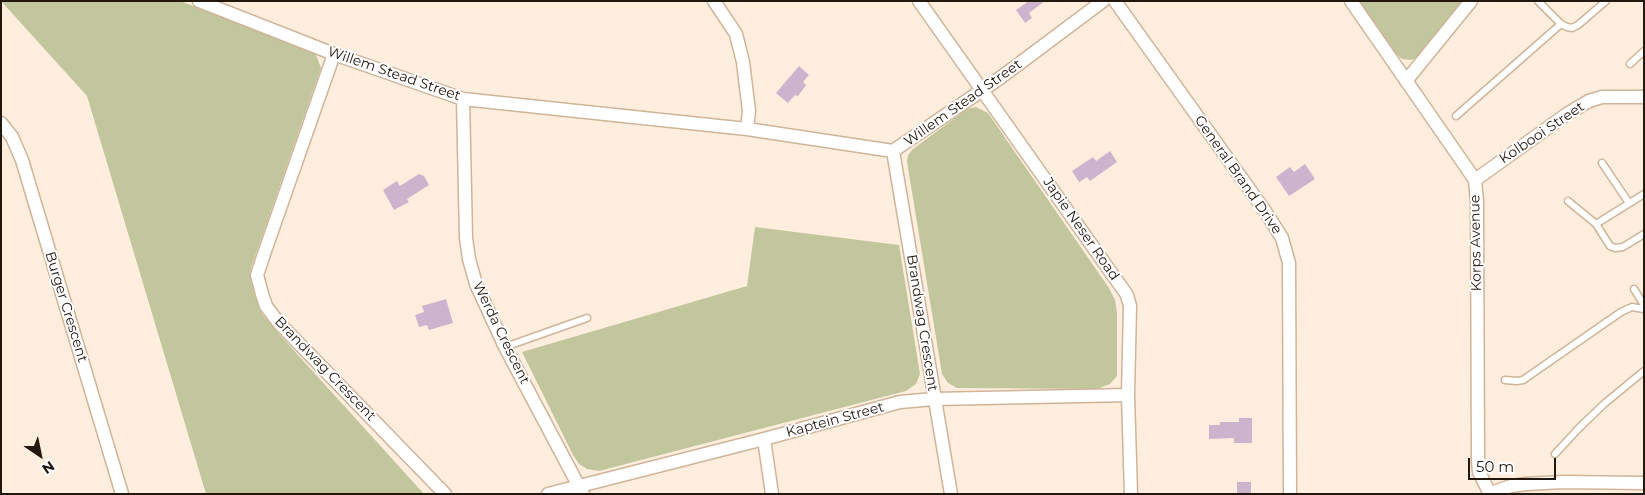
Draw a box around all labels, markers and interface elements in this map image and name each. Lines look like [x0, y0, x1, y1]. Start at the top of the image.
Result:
street label: Willem Stead Street [325, 43, 463, 105]
street label: Willem Stead Street [901, 56, 1025, 150]
street label: Kolbooi Street [1496, 98, 1588, 168]
street label: General Brand Drive [1191, 112, 1285, 238]
street label: Japie Neser Road [1039, 174, 1123, 284]
street label: Korps Avenue [1467, 194, 1485, 292]
street label: Burger Crescent [41, 250, 91, 364]
street label: Brandwag Crescent [903, 253, 941, 393]
street label: Werda Crescent [469, 279, 533, 387]
street label: Brandwag Crescent [271, 313, 379, 425]
street label: Kaptein Street [784, 399, 886, 441]
north arrow [15, 430, 65, 480]
scale bar [1470, 448, 1558, 480]
text: N [39, 457, 58, 478]
text: 50 m [1476, 457, 1514, 476]

